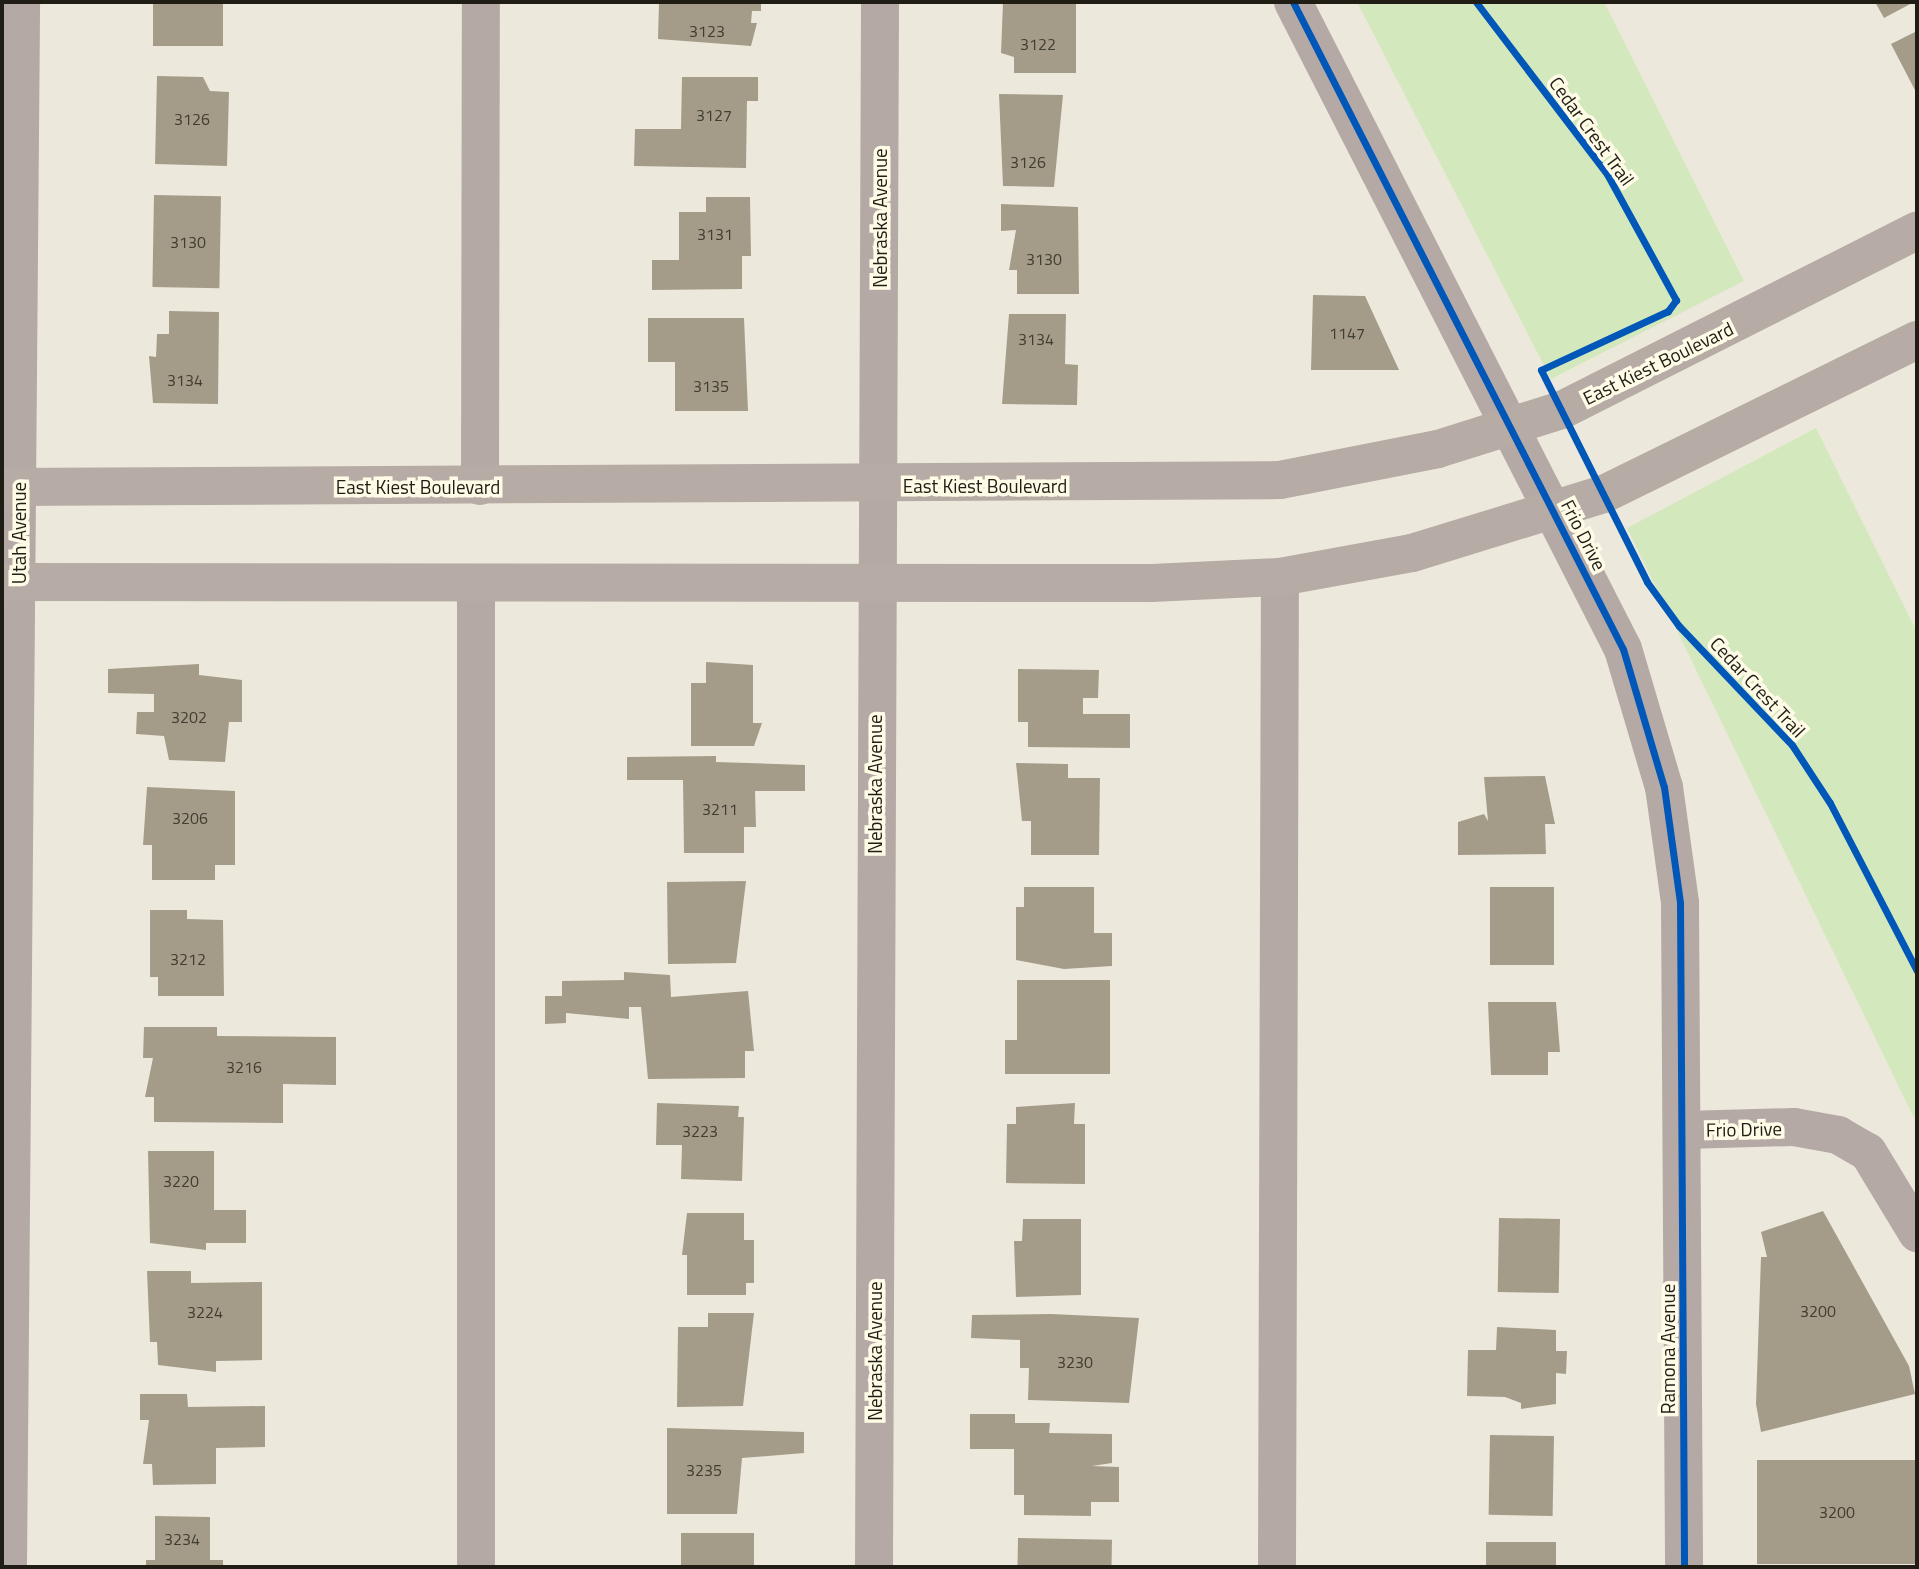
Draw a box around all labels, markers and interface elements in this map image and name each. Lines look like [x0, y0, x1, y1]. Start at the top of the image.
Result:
house number: 3123 [689, 21, 725, 41]
house number: 3122 [1020, 34, 1056, 54]
street label: Cedar Crest Trail [1545, 72, 1639, 190]
house number: 3127 [696, 105, 732, 125]
house number: 3126 [174, 109, 210, 129]
street label: Nebraska Avenue [869, 148, 891, 288]
house number: 3126 [1010, 152, 1046, 172]
house number: 3131 [697, 224, 733, 244]
house number: 3130 [170, 232, 206, 252]
house number: 3130 [1026, 249, 1062, 269]
street label: East Kiest Boulevard [1579, 317, 1737, 409]
house number: 1147 [1329, 323, 1365, 343]
house number: 3134 [1018, 329, 1054, 349]
house number: 3134 [167, 370, 203, 390]
house number: 3135 [693, 376, 729, 396]
street label: East Kiest Boulevard [903, 475, 1067, 497]
street label: East Kiest Boulevard [336, 476, 500, 498]
street label: Utah Avenue [8, 482, 30, 584]
street label: Frio Drive [1557, 496, 1611, 574]
street label: Cedar Crest Trail [1706, 632, 1810, 742]
house number: 3202 [171, 707, 207, 727]
street label: Nebraska Avenue [864, 714, 886, 854]
house number: 3211 [702, 799, 738, 819]
house number: 3206 [172, 808, 208, 828]
house number: 3212 [170, 949, 206, 969]
house number: 3216 [226, 1057, 262, 1077]
street label: Frio Drive [1706, 1117, 1782, 1141]
house number: 3223 [682, 1121, 718, 1141]
house number: 3220 [163, 1171, 199, 1191]
street label: Nebraska Avenue [864, 1281, 886, 1421]
street label: Ramona Avenue [1657, 1284, 1679, 1414]
house number: 3200 [1800, 1301, 1836, 1321]
house number: 3224 [187, 1302, 223, 1322]
house number: 3230 [1057, 1352, 1093, 1372]
house number: 3235 [686, 1460, 722, 1480]
house number: 3200 [1819, 1502, 1855, 1522]
house number: 3234 [164, 1529, 200, 1549]

